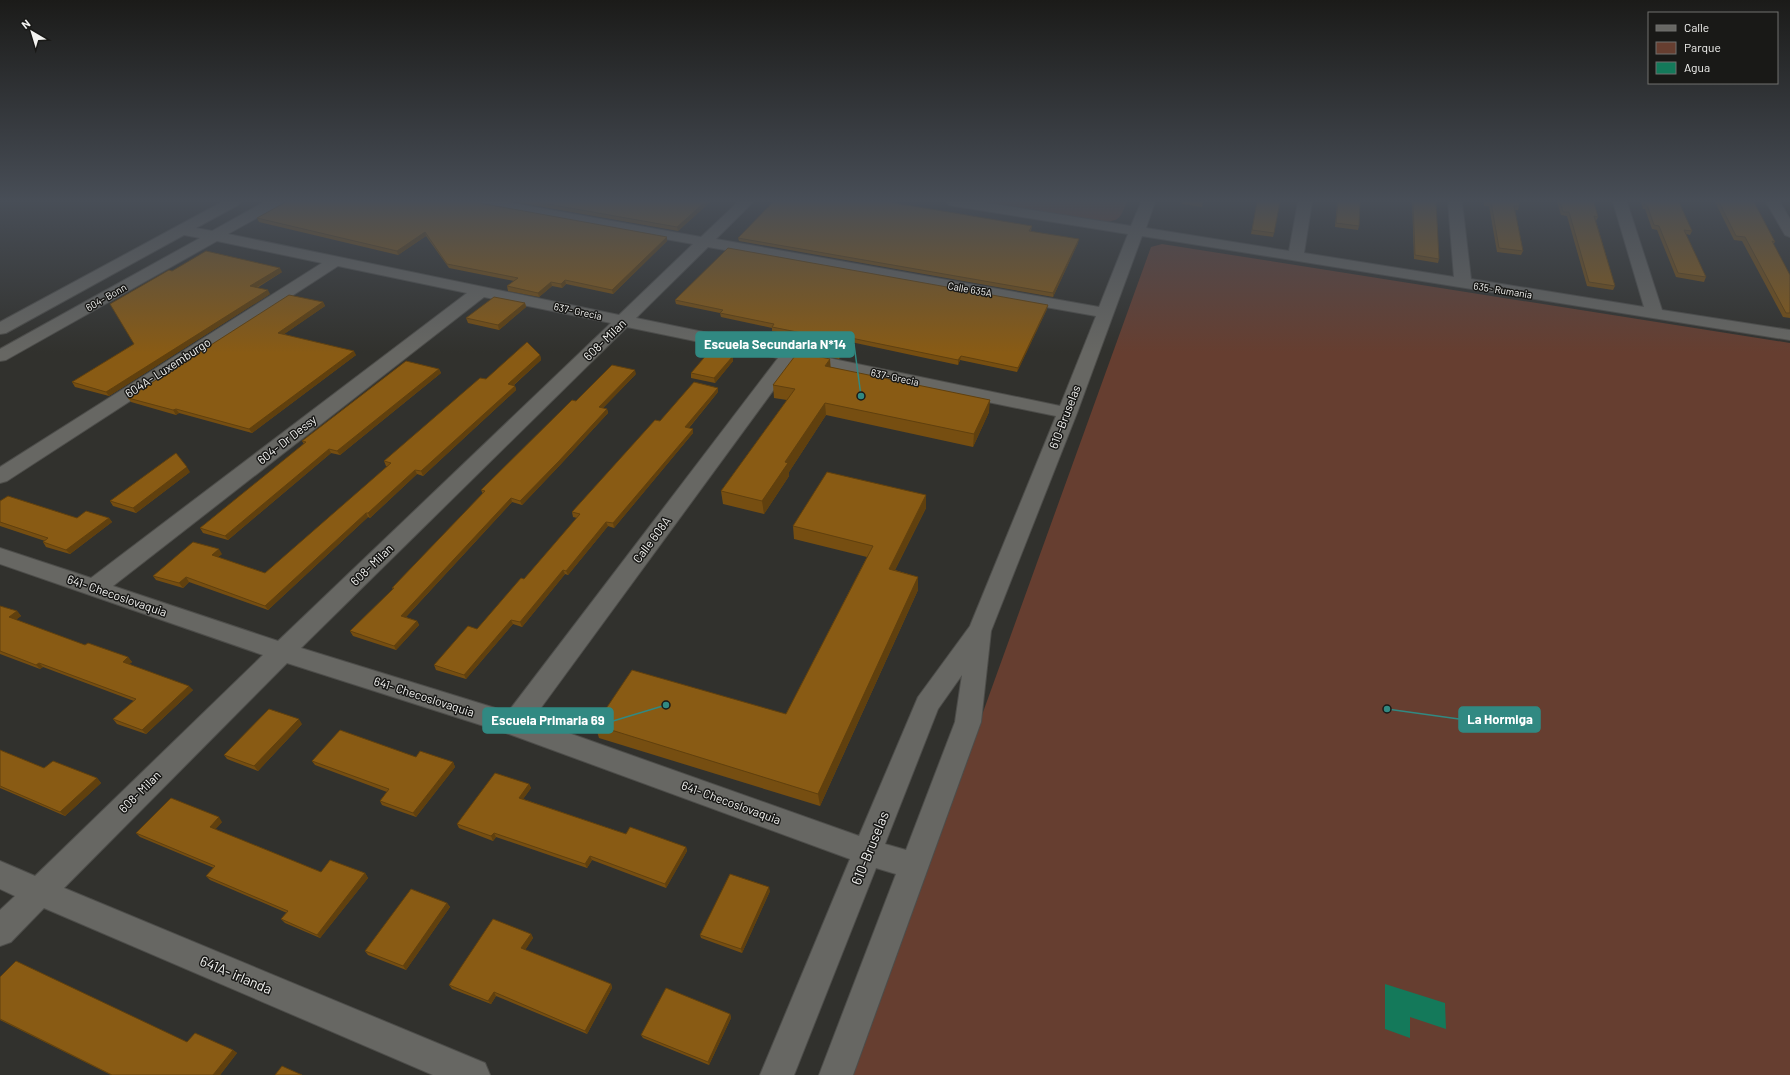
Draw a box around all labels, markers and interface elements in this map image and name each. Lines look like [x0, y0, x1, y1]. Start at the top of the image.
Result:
north arrow [12, 12, 52, 52]
legend [1648, 12, 1778, 84]
text: N [19, 16, 32, 31]
text: Calle [1684, 20, 1709, 34]
text: Parque [1684, 40, 1721, 54]
text: Agua [1684, 60, 1710, 74]
street label: Calle 635A [947, 279, 993, 299]
street label: 635- Rumania [1473, 279, 1533, 301]
street label: 604- Bonn [84, 281, 128, 313]
street label: 637- Grecia [553, 300, 603, 322]
street label: 608- Milan [580, 316, 628, 363]
callout: Escuela Secundaria N*14 [696, 332, 854, 357]
street label: 604A- Luxemburgo [122, 334, 213, 400]
text: Escuela Secundaria N*14 [704, 336, 846, 352]
street label: 637- Grecia [870, 366, 920, 388]
street label: 610-Bruselas [1046, 383, 1083, 450]
street label: 604- Dr Dessy [254, 412, 319, 467]
street label: Calle 608A [629, 514, 673, 565]
street label: 608- Milan [347, 541, 395, 588]
street label: 641- Checoslovaquia [66, 571, 169, 619]
street label: 641- Checoslovaquia [372, 673, 476, 719]
callout: La Hormiga [1459, 707, 1540, 732]
callout: Escuela Primaria 69 [483, 708, 613, 733]
text: La Hormiga [1467, 711, 1533, 727]
text: Escuela Primaria 69 [491, 712, 605, 728]
street label: 608- Milan [115, 767, 163, 815]
street label: 641- Checoslovaquia [680, 778, 783, 827]
street label: 610-Bruselas [847, 808, 892, 887]
street label: 641A- irlanda [198, 952, 275, 997]

